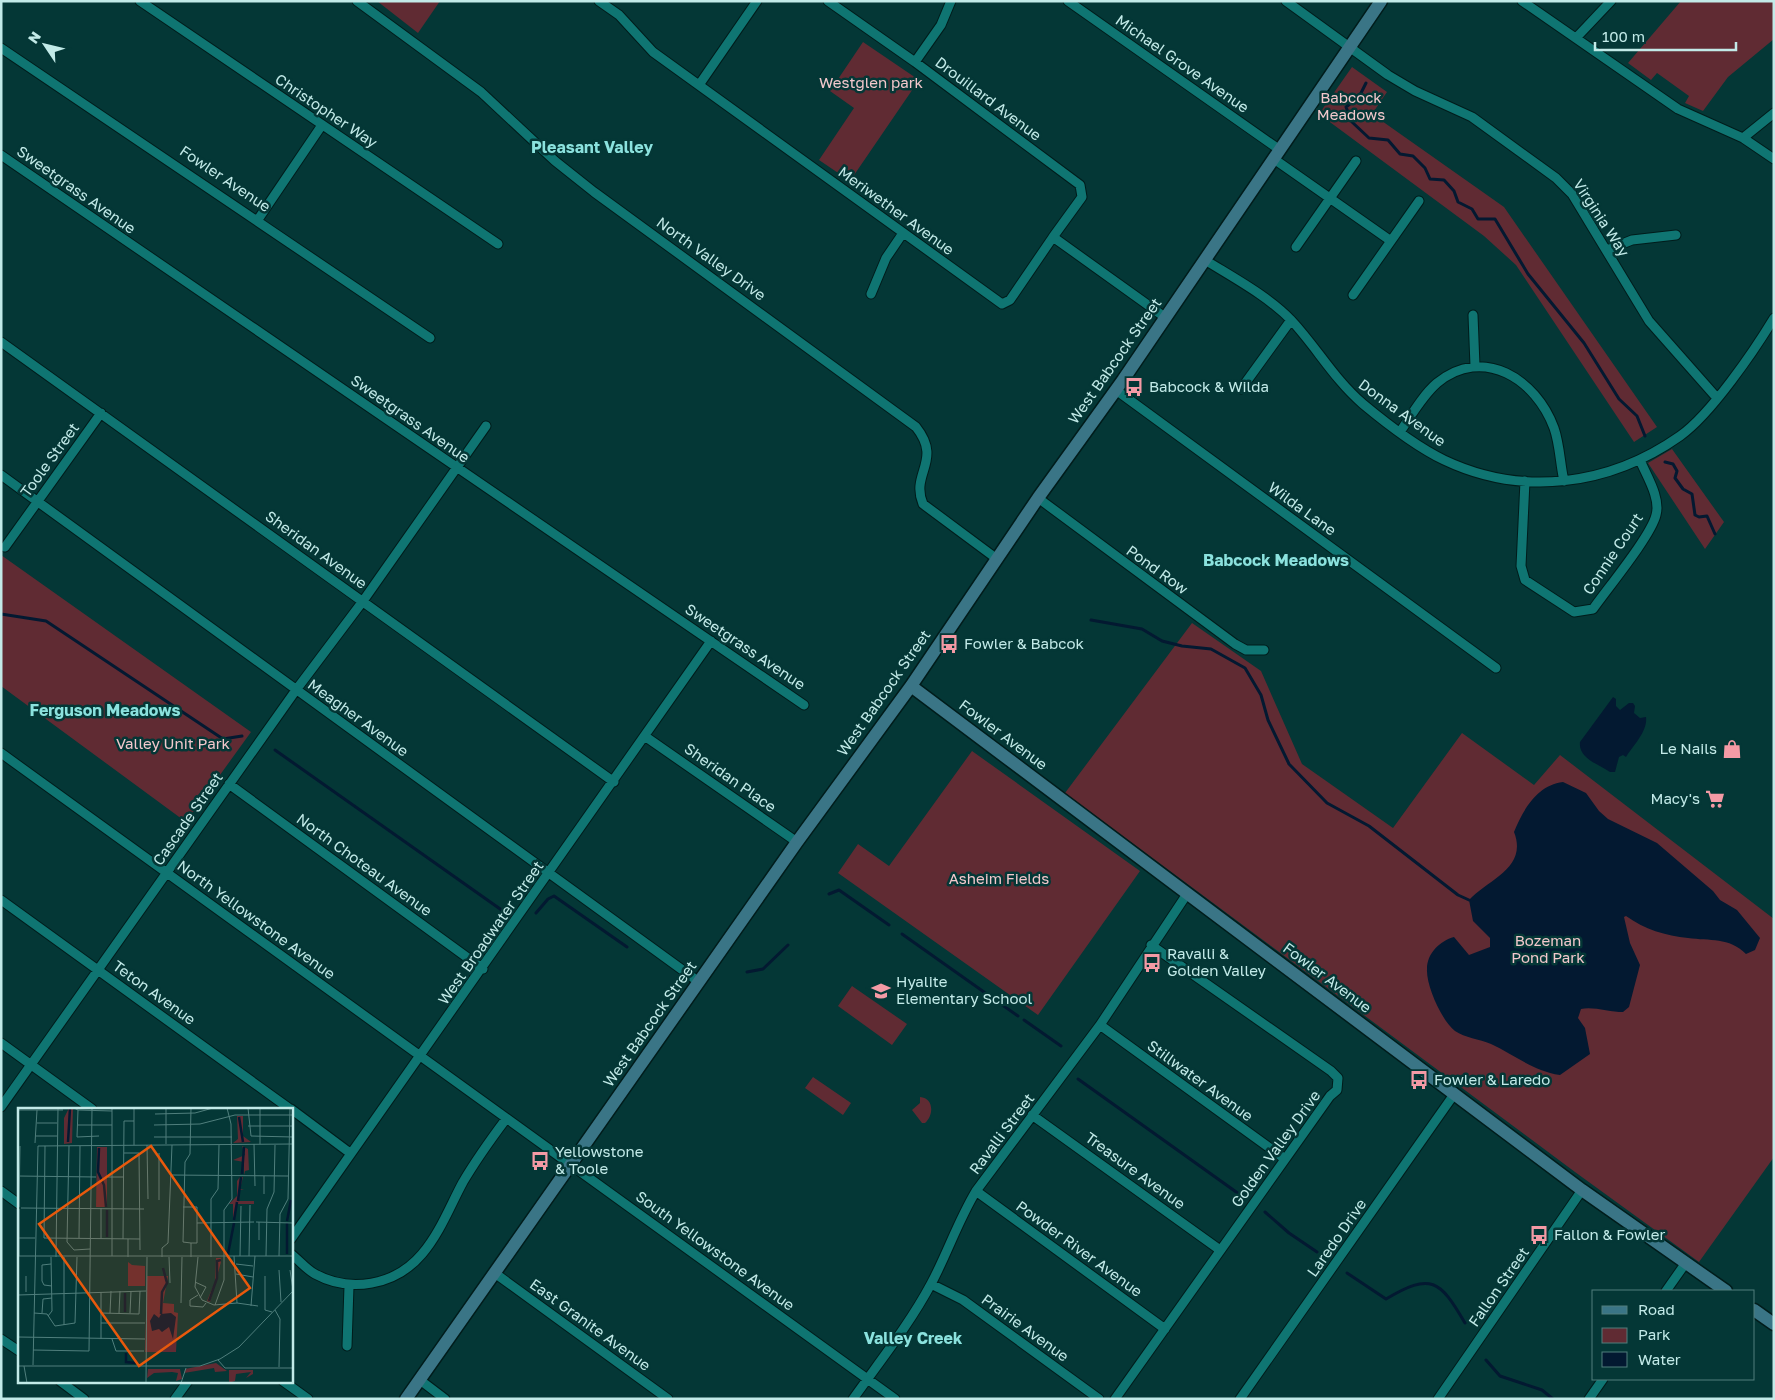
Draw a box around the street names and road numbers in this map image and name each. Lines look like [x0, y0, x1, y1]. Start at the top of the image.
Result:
street label: Michael Grove Avenue [1112, 10, 1253, 116]
street label: Drouillard Avenue [932, 52, 1045, 144]
street label: Christopher Way [272, 69, 382, 151]
street label: Sweetgrass Avenue [14, 141, 140, 237]
street label: Fowler Avenue [177, 141, 275, 215]
street label: Meriwether Avenue [835, 162, 958, 258]
street label: Virginia Way [1570, 175, 1634, 260]
street label: North Valley Drive [654, 213, 770, 304]
street label: West Babcock Street [1064, 294, 1165, 427]
street label: Sweetgrass Avenue [348, 370, 474, 466]
street label: Donna Avenue [1356, 375, 1450, 450]
street label: Toole Street [16, 419, 82, 500]
street label: Wilda Lane [1265, 478, 1340, 539]
street label: Sheridan Avenue [262, 506, 371, 592]
street label: Connie Court [1578, 509, 1646, 598]
street label: Pond Row [1123, 541, 1192, 598]
street label: Sweetgrass Avenue [682, 599, 809, 693]
street label: West Babcock Street [833, 626, 934, 759]
street label: Meagher Avenue [305, 675, 413, 760]
street label: Fowler Avenue [956, 695, 1051, 773]
street label: Sheridan Place [681, 739, 780, 816]
street label: Cascade Street [148, 768, 226, 868]
street label: North Choteau Avenue [293, 809, 436, 920]
street label: North Yellowstone Avenue [174, 856, 339, 983]
street label: West Broadwater Street [434, 857, 547, 1008]
street label: Fowler Avenue [1280, 938, 1375, 1016]
street label: Teton Avenue [110, 956, 200, 1028]
street label: West Babcock Street [599, 957, 700, 1090]
street label: Stillwater Avenue [1144, 1036, 1257, 1125]
street label: Golden Valley Drive [1227, 1086, 1324, 1210]
street label: Ravalli Street [965, 1089, 1037, 1177]
street label: Treasure Avenue [1082, 1128, 1189, 1213]
street label: South Yellowstone Avenue [633, 1187, 799, 1314]
street label: Laredo Drive [1303, 1195, 1370, 1280]
street label: Powder River Avenue [1013, 1196, 1146, 1300]
street label: Fallon Street [1464, 1243, 1532, 1330]
street label: East Granite Avenue [527, 1274, 655, 1374]
street label: Prairie Avenue [979, 1290, 1073, 1365]

